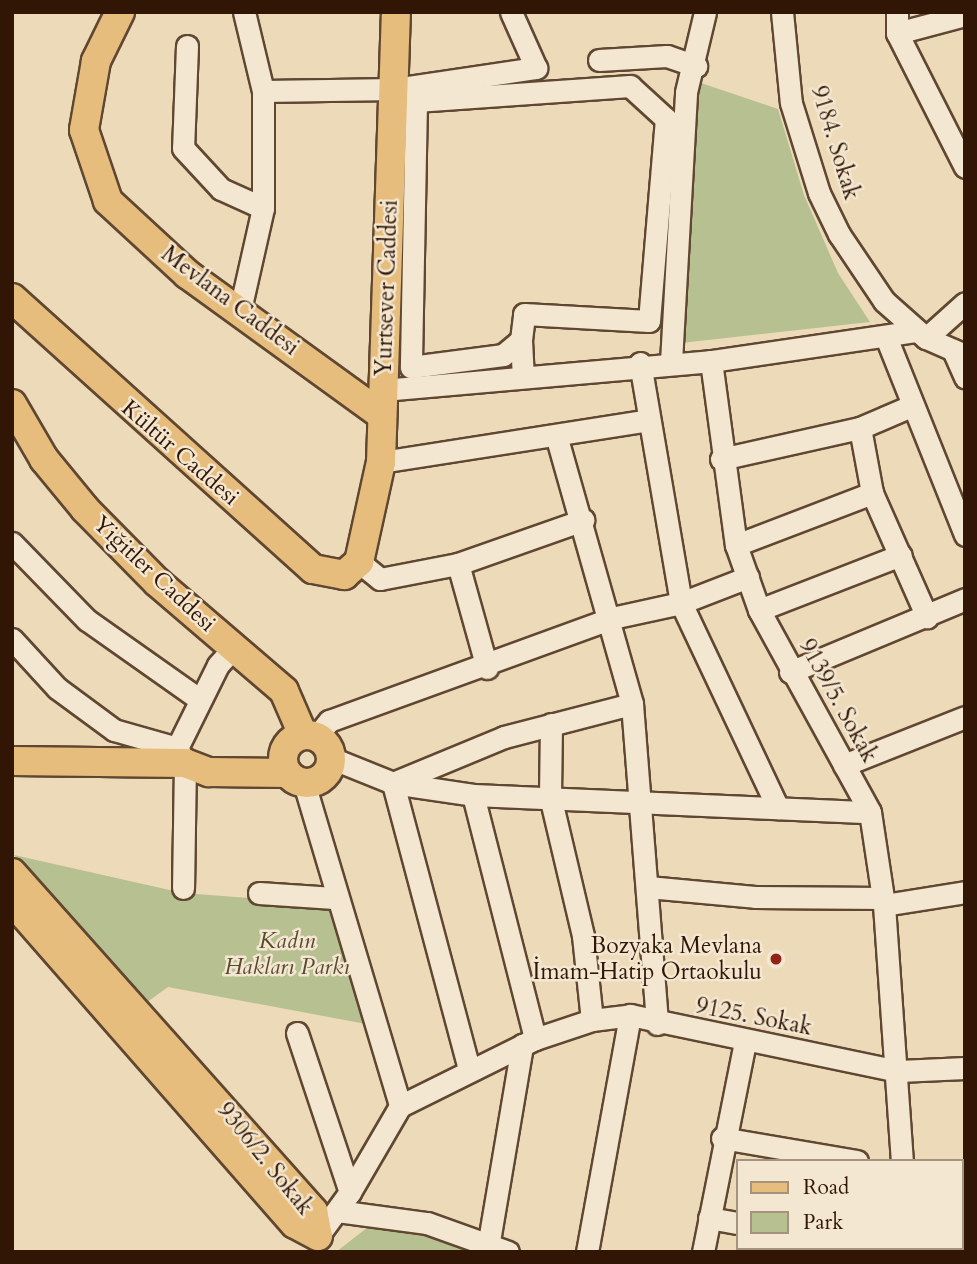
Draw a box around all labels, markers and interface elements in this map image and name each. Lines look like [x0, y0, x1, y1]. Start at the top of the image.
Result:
street label: 9184. Sokak [805, 83, 865, 203]
street label: Yurtsever Caddesi [370, 199, 404, 377]
street label: Mevlana Caddesi [156, 240, 304, 362]
street label: Kültür Caddesi [116, 394, 244, 512]
street label: Yiğitler Caddesi [87, 510, 221, 638]
street label: 9139/5. Sokak [793, 634, 883, 768]
park label: Kadın Hakları Parkı [224, 927, 350, 981]
place label: Bozyaka Mevlana İmam-Hatip Ortaokulu [532, 932, 762, 986]
marker: Bozyaka Mevlana İmam-Hatip Ortaokulu [768, 951, 784, 967]
street label: 9125. Sokak [694, 992, 814, 1042]
street label: 9306/2. Sokak [211, 1097, 319, 1221]
legend [736, 1159, 963, 1250]
text: Road [803, 1173, 849, 1202]
text: Park [803, 1208, 843, 1237]

